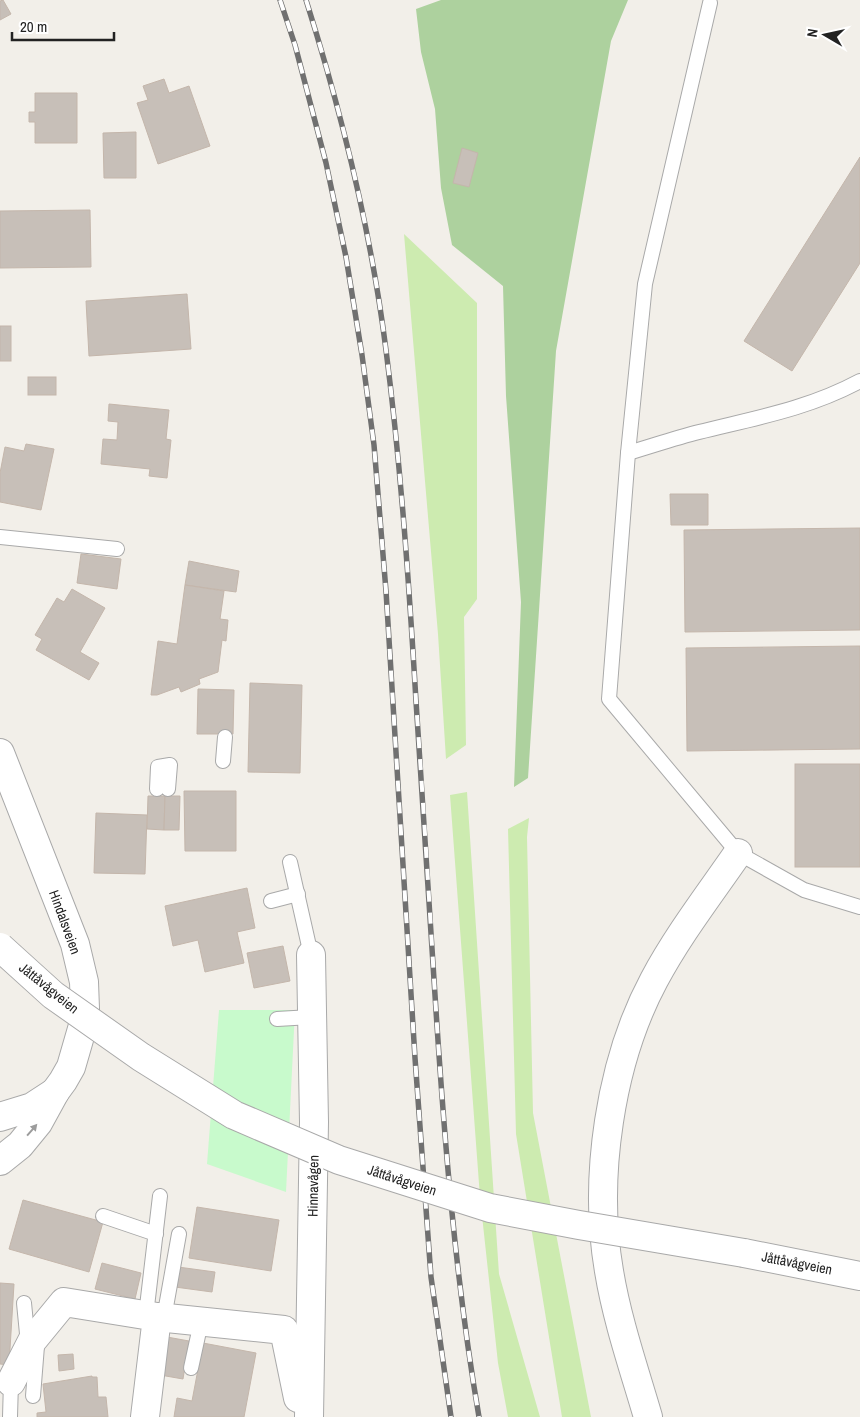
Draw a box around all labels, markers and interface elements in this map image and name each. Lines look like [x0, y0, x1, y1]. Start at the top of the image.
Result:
scale bar [12, 10, 115, 42]
north arrow [800, 10, 850, 60]
text: 20 m [20, 16, 47, 37]
text: N [803, 27, 822, 38]
street label: Hindalsveien [45, 887, 85, 957]
street label: Jåttåvågveien [16, 959, 82, 1017]
one-way arrow [26, 1125, 38, 1137]
street label: Hinnavågen [303, 1155, 323, 1217]
street label: Jåttåvågveien [365, 1160, 439, 1200]
street label: Jåttåvågveien [760, 1247, 834, 1279]

